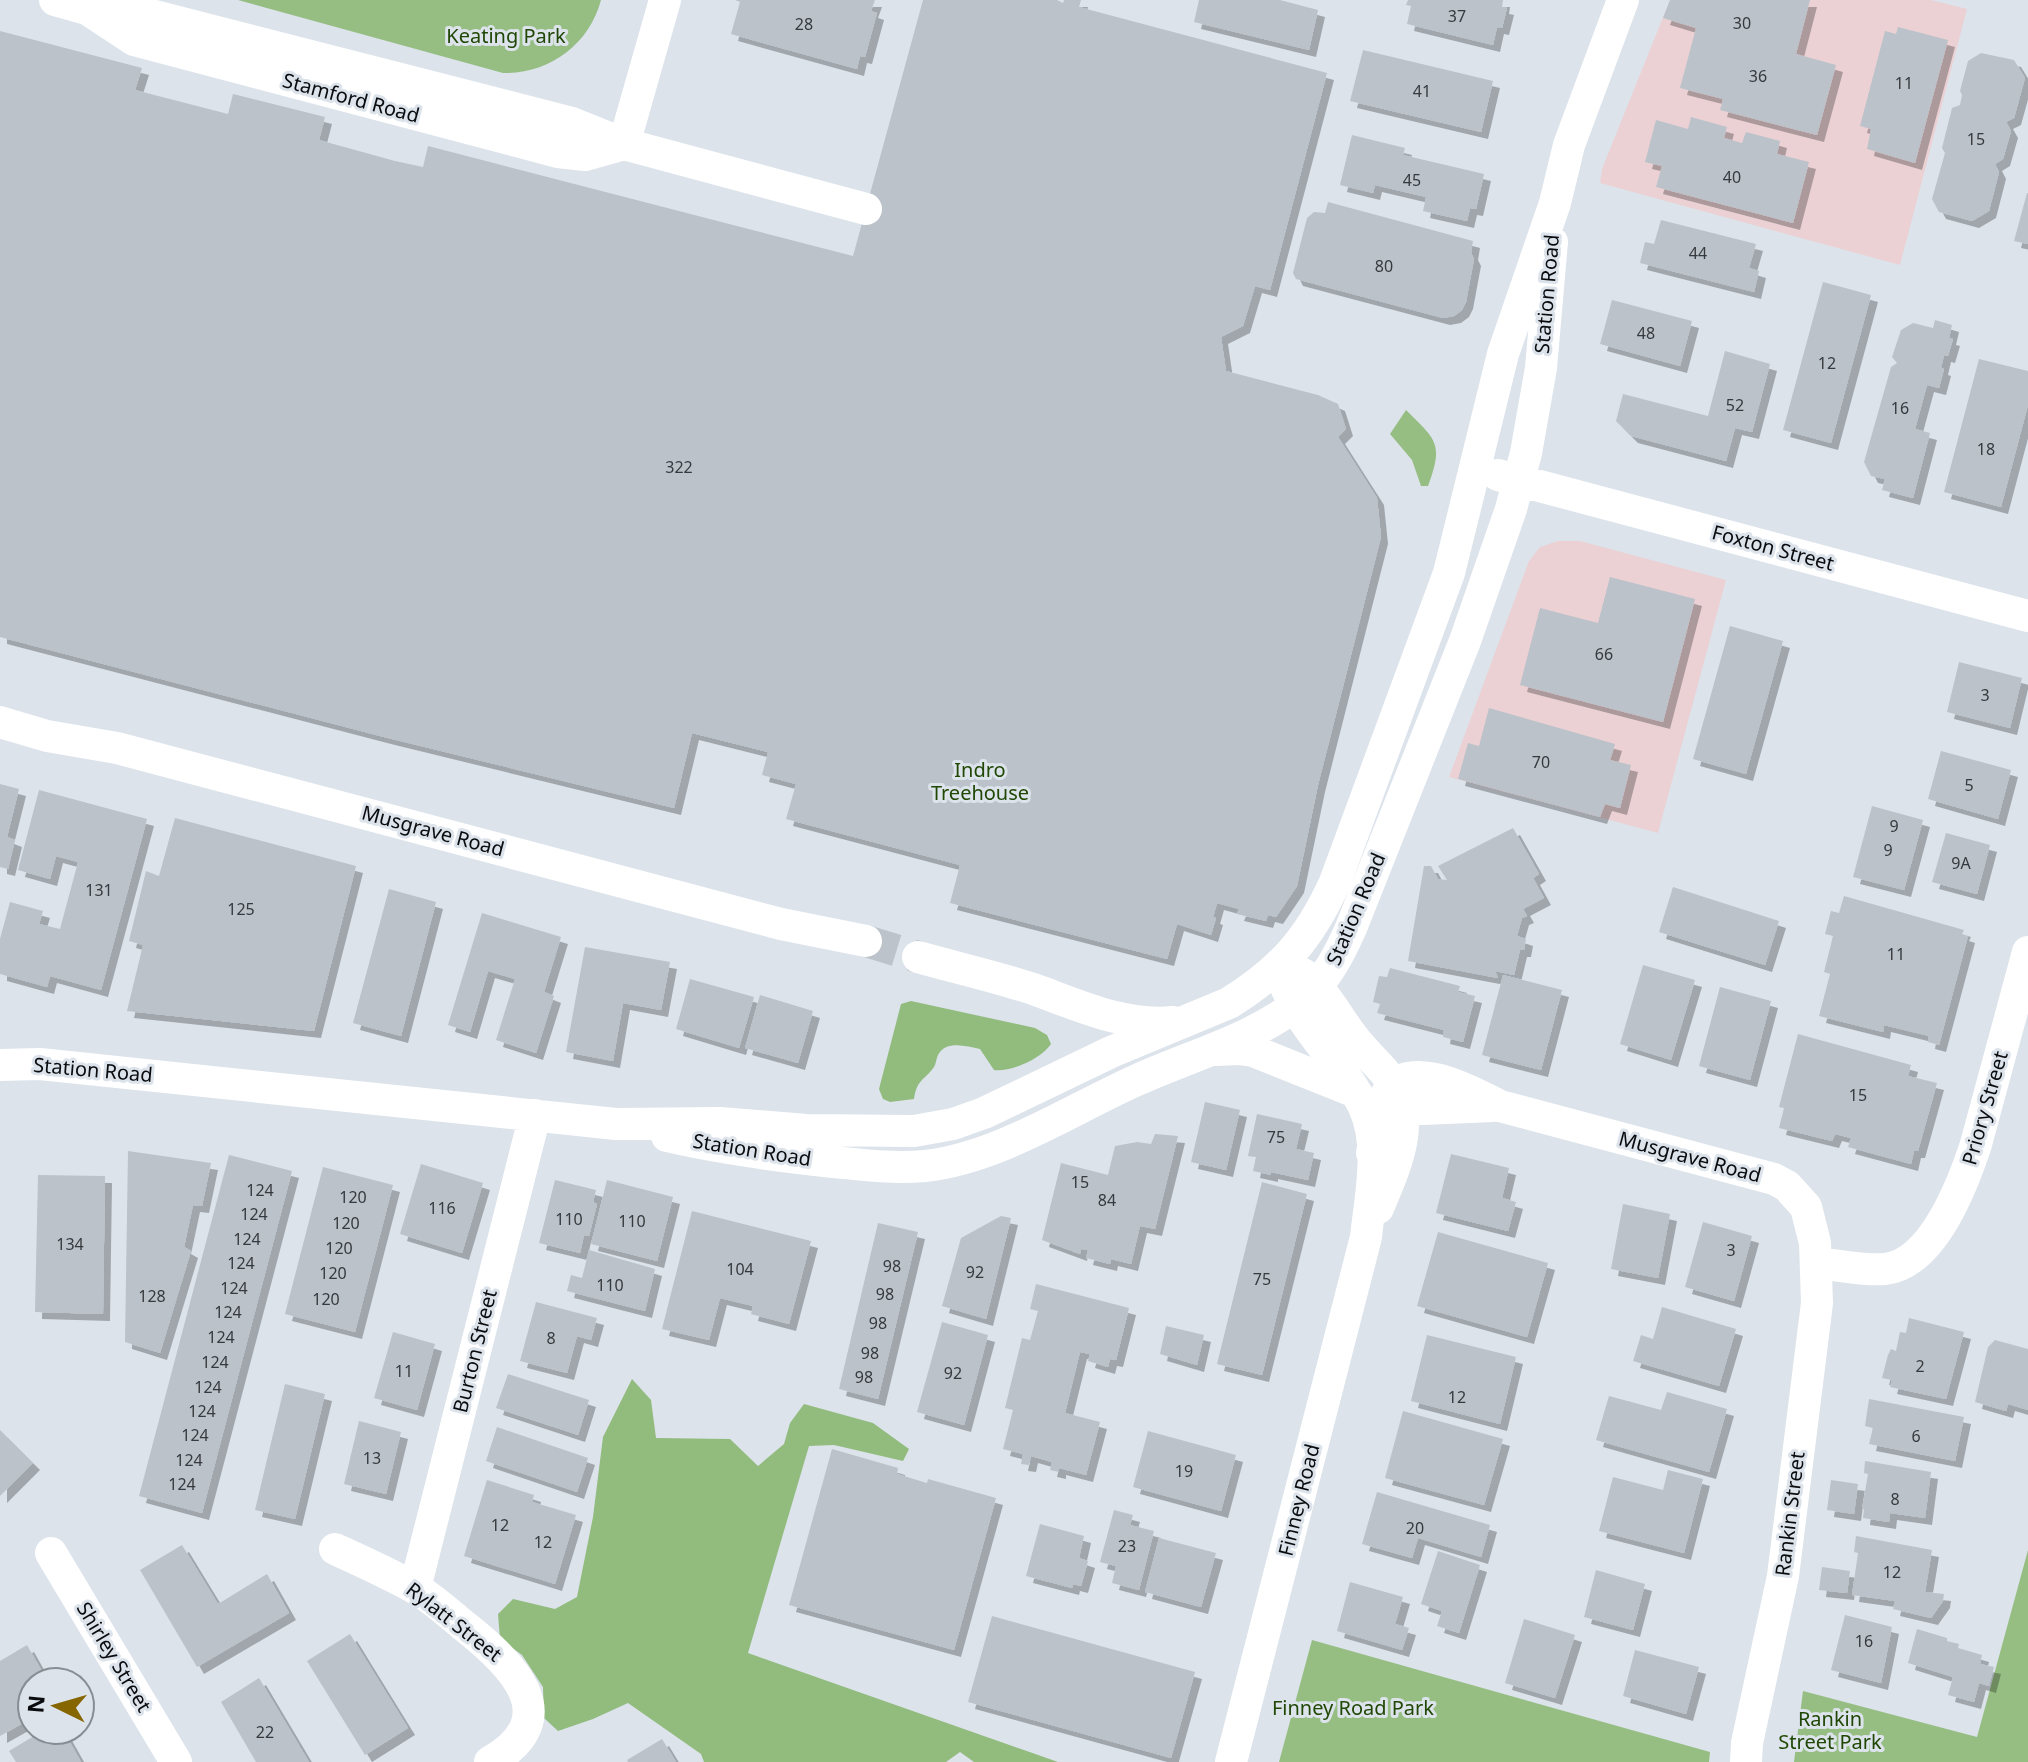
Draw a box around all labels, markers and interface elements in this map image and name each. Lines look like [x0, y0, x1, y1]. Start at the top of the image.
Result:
house number: 37 [1448, 5, 1466, 27]
house number: 30 [1733, 12, 1751, 34]
house number: 28 [795, 13, 813, 35]
park label: Keating Park [446, 22, 566, 49]
house number: 36 [1749, 65, 1767, 87]
street label: Stamford Road [280, 66, 422, 129]
house number: 11 [1895, 72, 1913, 94]
house number: 41 [1413, 80, 1431, 102]
house number: 15 [1967, 128, 1985, 150]
house number: 40 [1723, 166, 1741, 188]
house number: 45 [1403, 169, 1421, 191]
street label: Station Road [1528, 233, 1565, 355]
house number: 44 [1689, 242, 1707, 264]
house number: 80 [1375, 255, 1393, 277]
house number: 48 [1637, 322, 1655, 344]
house number: 12 [1818, 352, 1836, 374]
house number: 52 [1726, 394, 1744, 416]
house number: 16 [1891, 397, 1909, 419]
house number: 18 [1977, 438, 1995, 460]
house number: 322 [665, 456, 693, 478]
street label: Foxton Street [1709, 518, 1837, 577]
house number: 66 [1595, 643, 1613, 665]
house number: 3 [1980, 684, 1990, 706]
house number: 70 [1532, 751, 1550, 773]
park label: Indro Treehouse [931, 756, 1029, 806]
house number: 5 [1964, 774, 1974, 796]
street label: Musgrave Road [359, 799, 507, 862]
house number: 9 [1889, 815, 1899, 837]
house number: 9 [1883, 839, 1893, 861]
street label: Station Road [1320, 849, 1391, 969]
house number: 9A [1951, 852, 1971, 874]
house number: 131 [85, 879, 113, 901]
house number: 125 [227, 898, 255, 920]
house number: 11 [1887, 943, 1905, 965]
street label: Priory Street [1955, 1048, 2014, 1168]
street label: Station Road [32, 1051, 154, 1088]
house number: 15 [1849, 1084, 1867, 1106]
street label: Musgrave Road [1616, 1125, 1764, 1188]
house number: 75 [1267, 1126, 1285, 1148]
street label: Station Road [691, 1127, 813, 1172]
house number: 15 [1071, 1171, 1089, 1193]
house number: 124 [246, 1179, 274, 1201]
house number: 120 [339, 1186, 367, 1208]
house number: 84 [1098, 1189, 1116, 1211]
house number: 116 [428, 1197, 456, 1219]
house number: 124 [240, 1203, 268, 1225]
house number: 110 [555, 1208, 583, 1230]
house number: 110 [618, 1210, 646, 1232]
house number: 120 [332, 1212, 360, 1234]
house number: 124 [233, 1228, 261, 1250]
house number: 134 [56, 1233, 84, 1255]
house number: 120 [325, 1237, 353, 1259]
house number: 3 [1726, 1239, 1736, 1261]
house number: 124 [227, 1252, 255, 1274]
house number: 98 [883, 1255, 901, 1277]
house number: 104 [726, 1258, 754, 1280]
house number: 92 [966, 1261, 984, 1283]
house number: 120 [319, 1262, 347, 1284]
house number: 75 [1253, 1268, 1271, 1290]
house number: 110 [596, 1274, 624, 1296]
house number: 124 [220, 1277, 248, 1299]
house number: 98 [876, 1283, 894, 1305]
house number: 128 [138, 1285, 166, 1307]
street label: Burton Street [446, 1286, 503, 1415]
house number: 120 [312, 1288, 340, 1310]
house number: 124 [214, 1301, 242, 1323]
house number: 98 [869, 1312, 887, 1334]
house number: 124 [207, 1326, 235, 1348]
house number: 8 [546, 1327, 556, 1349]
house number: 98 [861, 1342, 879, 1364]
house number: 124 [201, 1351, 229, 1373]
house number: 2 [1915, 1355, 1925, 1377]
house number: 11 [395, 1360, 413, 1382]
house number: 92 [944, 1362, 962, 1384]
house number: 98 [855, 1366, 873, 1388]
house number: 124 [194, 1376, 222, 1398]
house number: 12 [1448, 1386, 1466, 1408]
house number: 124 [188, 1400, 216, 1422]
house number: 124 [181, 1424, 209, 1446]
house number: 6 [1911, 1425, 1921, 1447]
street label: Finney Road [1272, 1441, 1325, 1559]
house number: 13 [363, 1447, 381, 1469]
house number: 124 [175, 1449, 203, 1471]
street label: Rankin Street [1768, 1450, 1811, 1578]
house number: 19 [1175, 1460, 1193, 1482]
house number: 124 [168, 1473, 196, 1495]
house number: 8 [1890, 1488, 1900, 1510]
house number: 12 [491, 1514, 509, 1536]
house number: 20 [1406, 1517, 1424, 1539]
house number: 12 [534, 1531, 552, 1553]
house number: 23 [1118, 1535, 1136, 1557]
house number: 12 [1883, 1561, 1901, 1583]
street label: Rylatt Street [401, 1576, 508, 1667]
street label: Shirley Street [71, 1597, 158, 1717]
house number: 16 [1855, 1630, 1873, 1652]
north arrow [16, 1666, 96, 1746]
text: N [19, 1694, 51, 1714]
park label: Finney Road Park [1272, 1694, 1434, 1721]
park label: Rankin Street Park [1778, 1705, 1882, 1755]
house number: 22 [256, 1721, 274, 1743]

